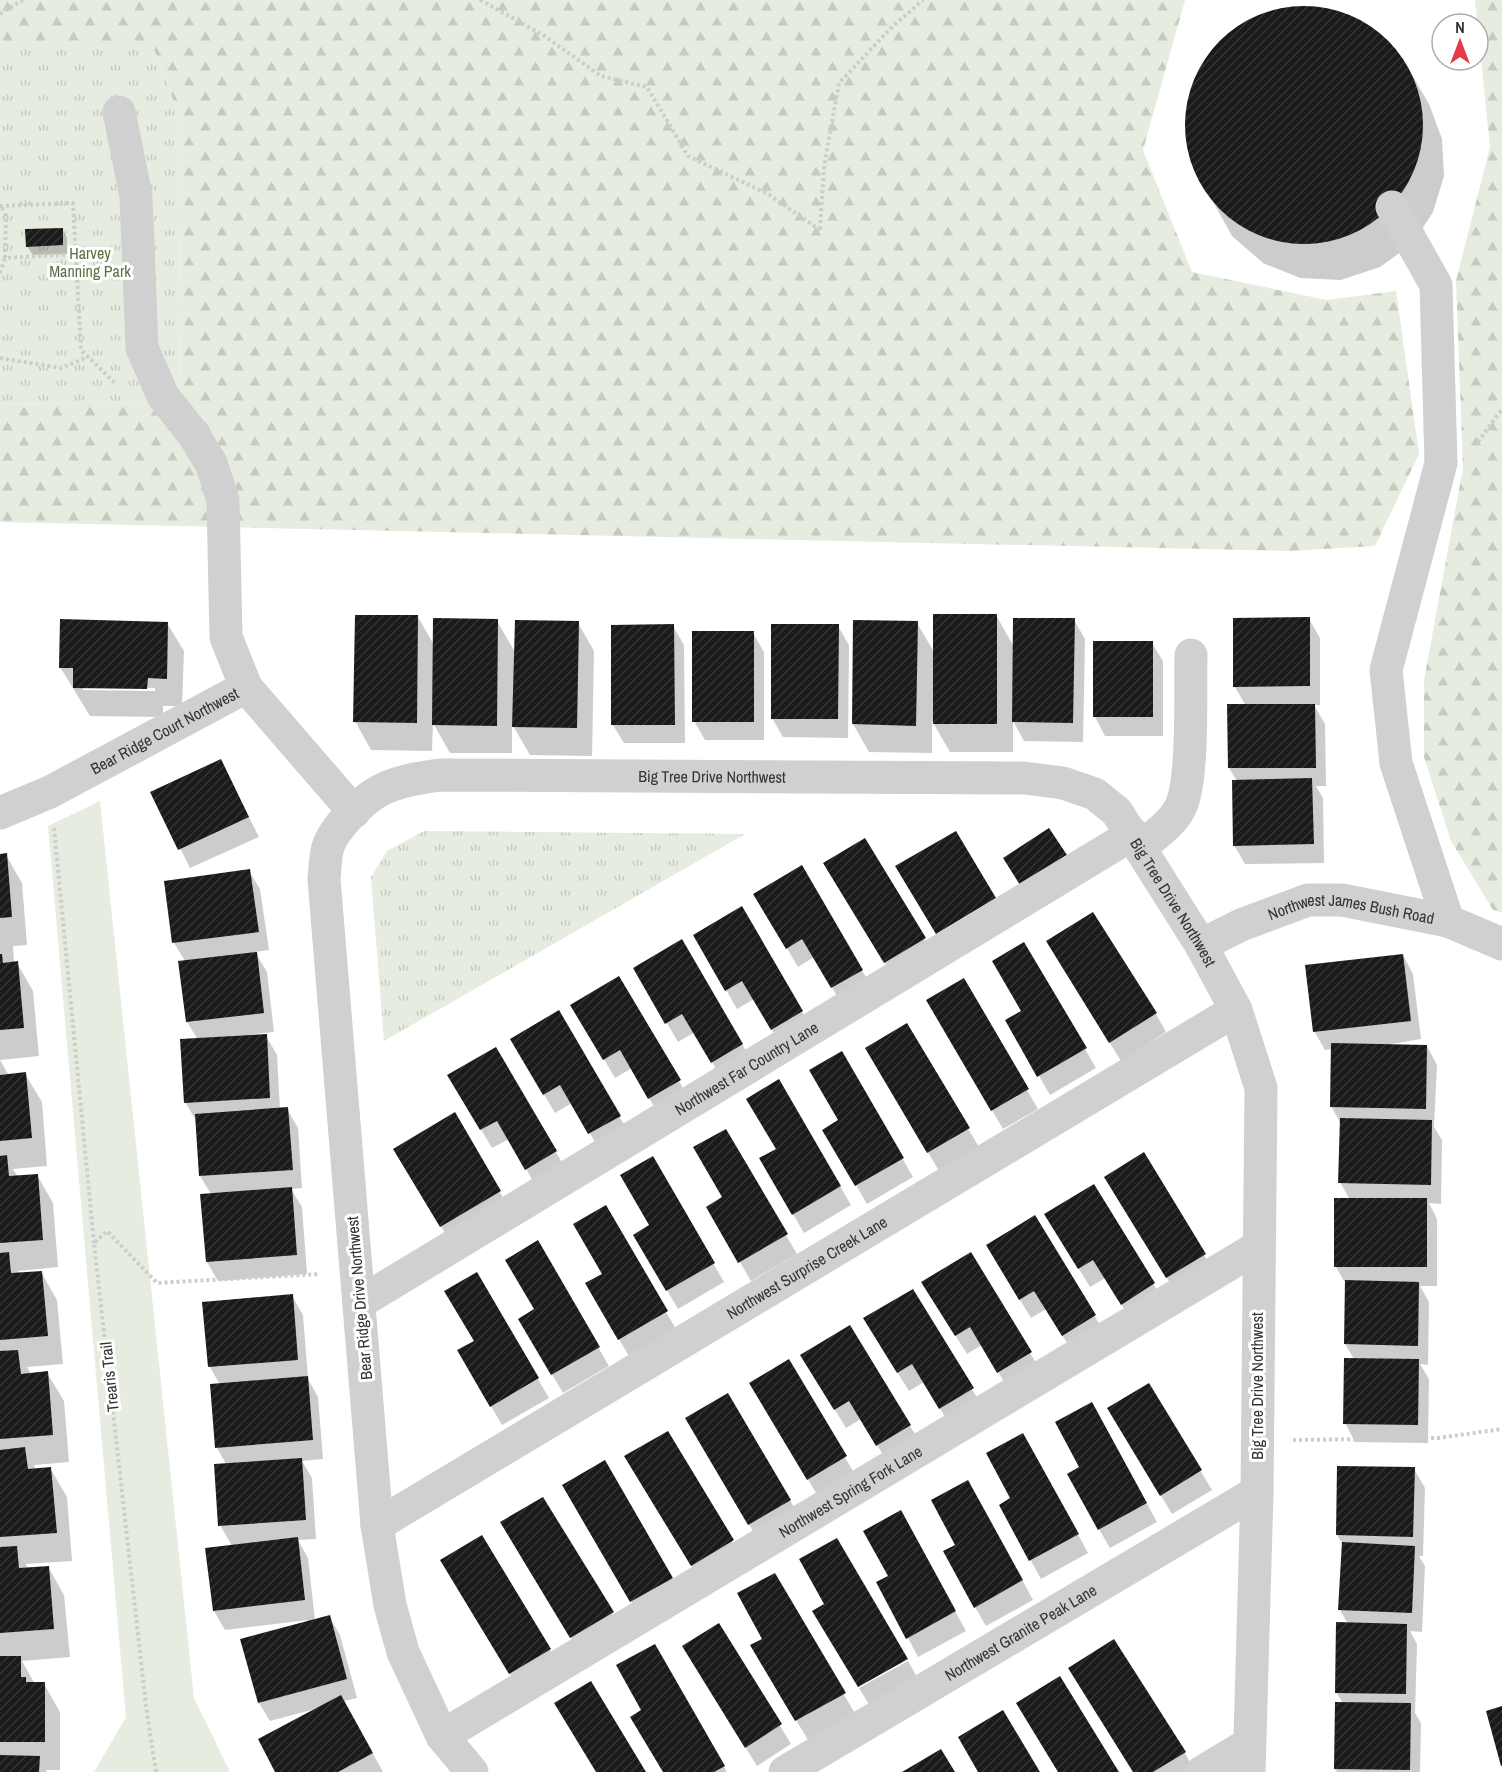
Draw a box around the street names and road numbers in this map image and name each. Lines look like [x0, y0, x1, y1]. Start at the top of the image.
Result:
street label: Bear Ridge Court Northwest [86, 682, 243, 779]
street label: Big Tree Drive Northwest [638, 765, 786, 788]
street label: Big Tree Drive Northwest [1125, 834, 1222, 971]
street label: Northwest James Bush Road [1265, 889, 1436, 929]
street label: Northwest Far Country Lane [670, 1016, 822, 1120]
street label: Northwest Surprise Creek Lane [722, 1211, 891, 1324]
street label: Bear Ridge Drive Northwest [341, 1215, 377, 1381]
street label: Big Tree Drive Northwest [1246, 1312, 1268, 1460]
street label: Trearis Trail [94, 1341, 124, 1413]
street label: Northwest Spring Fork Lane [774, 1440, 926, 1543]
street label: Northwest Granite Peak Lane [941, 1579, 1101, 1686]

